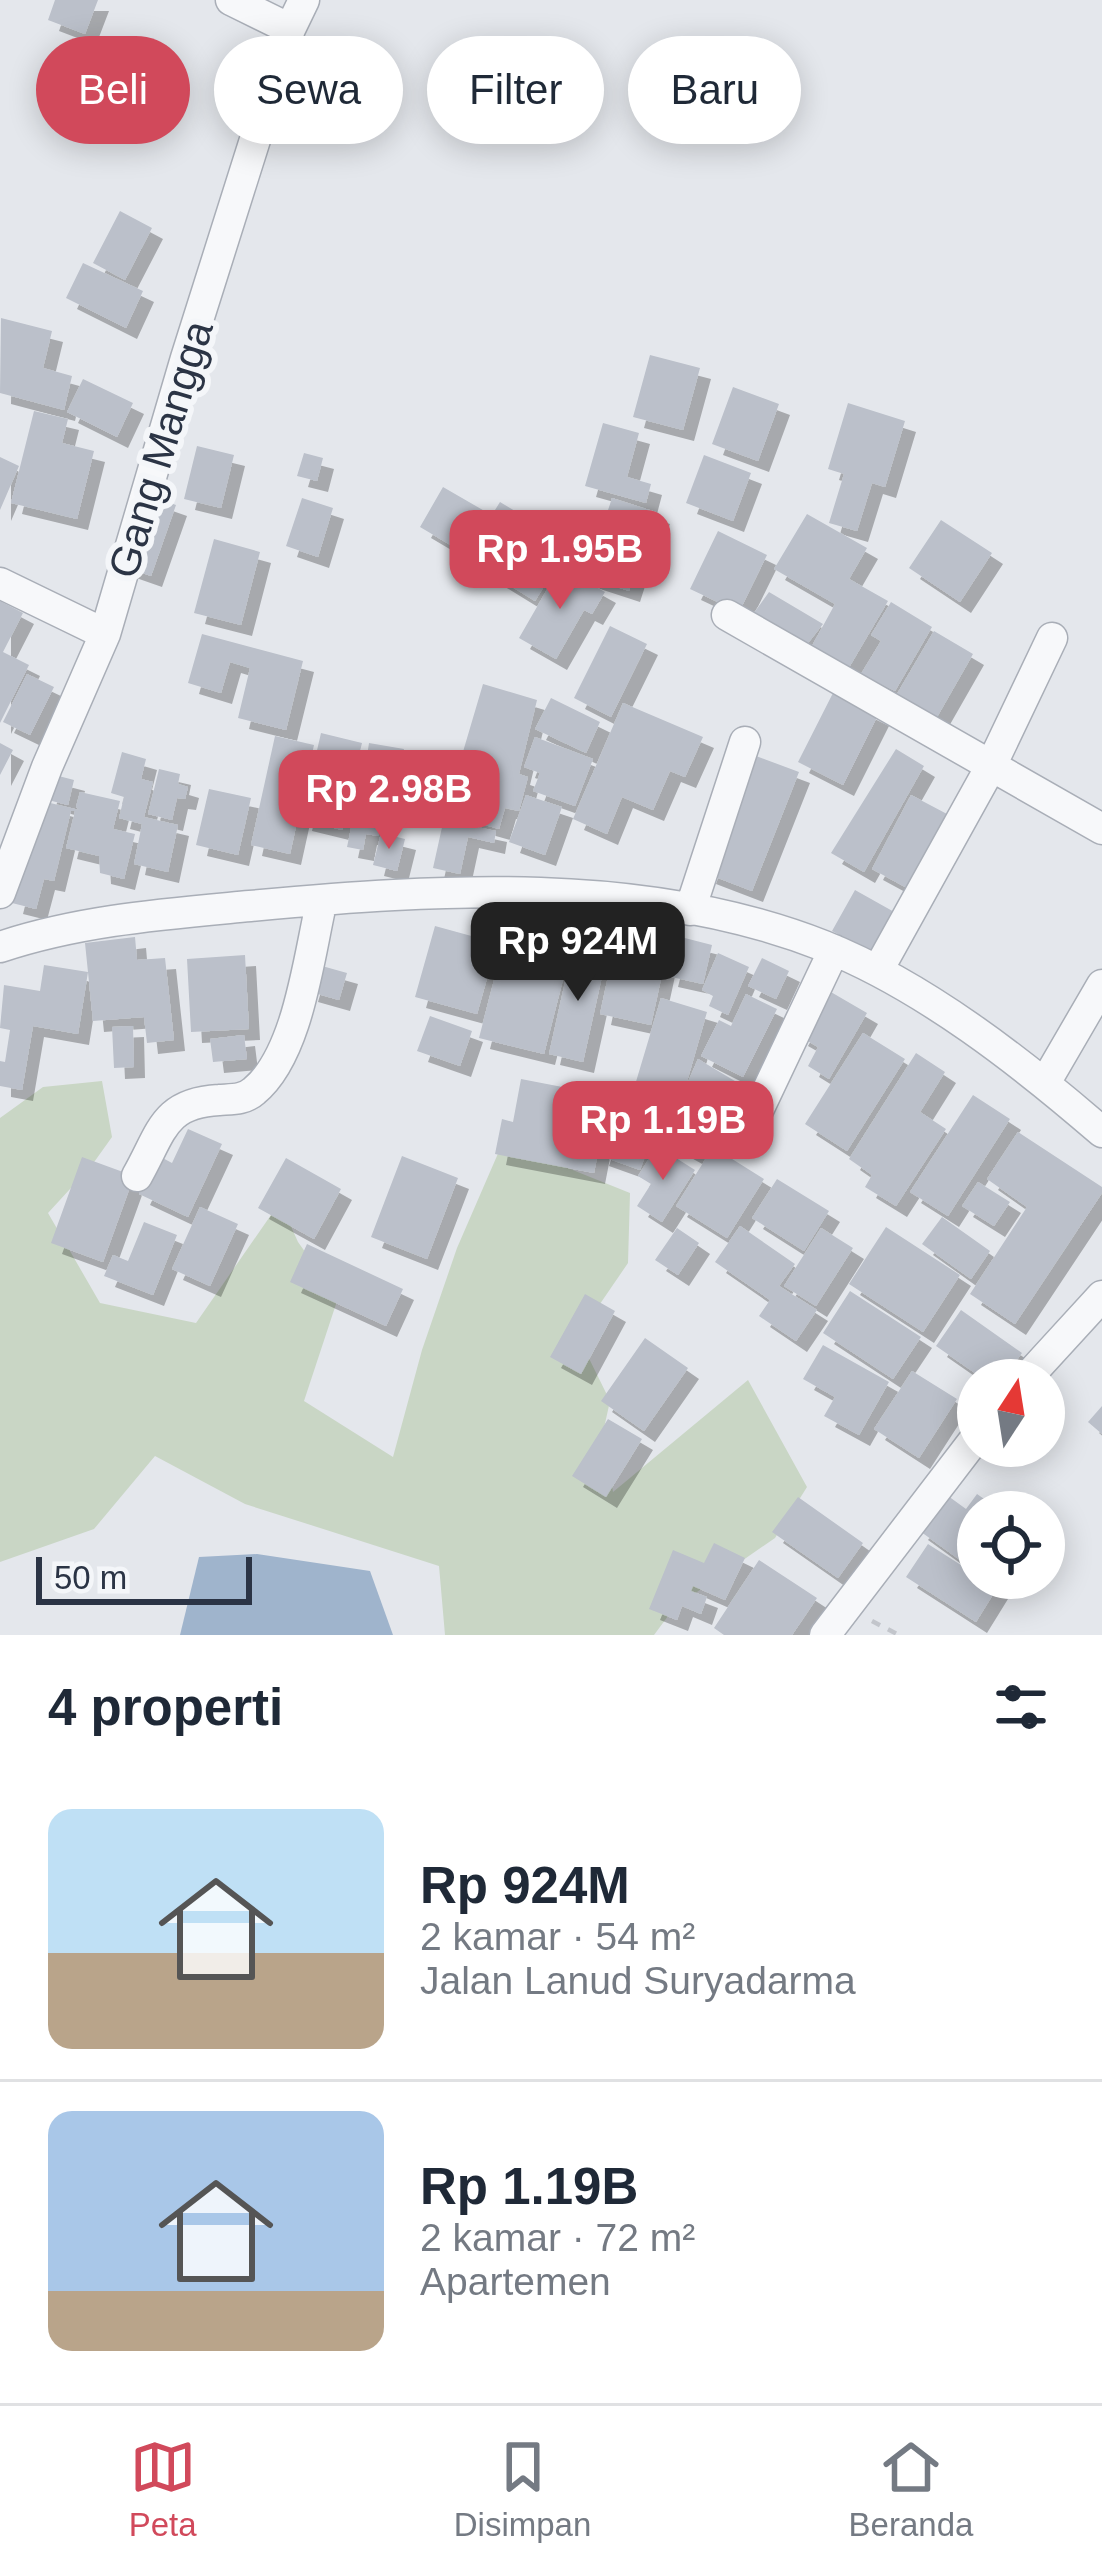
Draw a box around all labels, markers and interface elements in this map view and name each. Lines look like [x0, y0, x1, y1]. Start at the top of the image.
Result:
chip: Beli [36, 36, 190, 144]
chip: Sewa [214, 36, 403, 144]
chip: Filter [427, 36, 604, 144]
chip: Baru [628, 36, 801, 144]
street label: Gang Mangga [99, 314, 222, 583]
pin: Rp 1.95B [436, 510, 684, 612]
text: Rp 1.95B [477, 527, 643, 570]
pin: Rp 2.98B [265, 750, 513, 852]
text: Rp 2.98B [306, 767, 472, 810]
pin: Rp 924M [467, 902, 689, 1004]
text: Rp 924M [498, 919, 658, 962]
pin: Rp 1.19B [539, 1081, 787, 1183]
text: Rp 1.19B [580, 1098, 746, 1141]
north arrow [957, 1359, 1065, 1467]
map controls [957, 1359, 1065, 1599]
button: locate [957, 1491, 1065, 1599]
scale bar [36, 1551, 252, 1604]
text: 50 m [54, 1559, 127, 1596]
icon: filters [988, 1674, 1054, 1740]
text: 4 properti [48, 1679, 283, 1736]
icon: home [144, 1857, 288, 2001]
text: Rp 924M [420, 1857, 630, 1914]
text: 2 kamar · 54 m² [420, 1915, 695, 1958]
text: Jalan Lanud Suryadarma [420, 1959, 856, 2002]
text: Rp 1.19B [420, 2158, 638, 2215]
icon: home [144, 2159, 288, 2303]
text: 2 kamar · 72 m² [420, 2216, 695, 2259]
text: Apartemen [420, 2260, 611, 2303]
tab: Peta [129, 2434, 197, 2544]
tab: Disimpan [454, 2434, 591, 2544]
tab: Beranda [849, 2434, 973, 2544]

